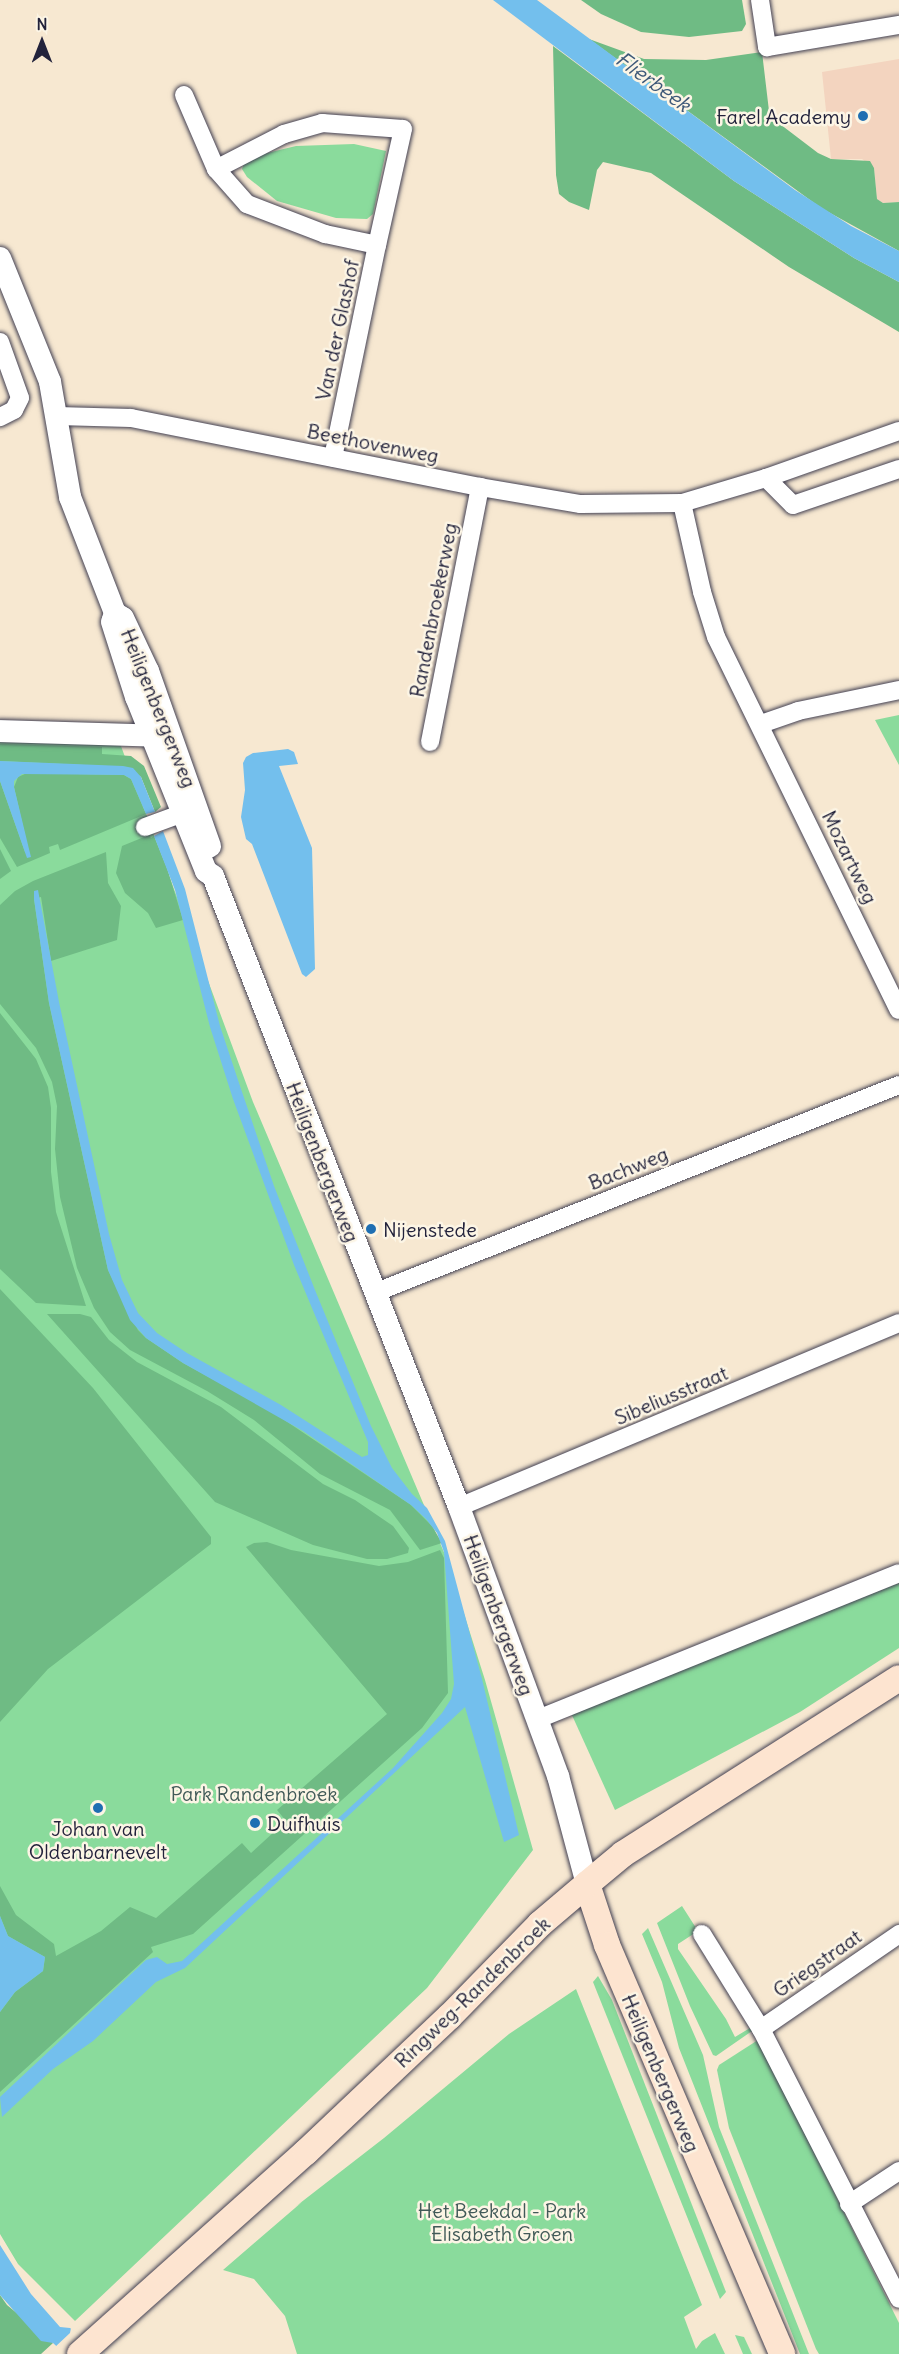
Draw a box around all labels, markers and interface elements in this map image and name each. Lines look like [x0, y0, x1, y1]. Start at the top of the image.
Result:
north arrow [12, 12, 72, 72]
text: N [36, 14, 48, 34]
water label: Flierbeek [611, 46, 695, 118]
place label: Farel Academy [716, 104, 851, 128]
marker: Farel Academy [856, 109, 870, 123]
street label: Van der Glashof [310, 257, 364, 403]
street label: Beethovenweg [305, 418, 441, 468]
street label: Randenbroekerweg [404, 521, 462, 699]
street label: Heiligenbergerweg [116, 625, 202, 791]
street label: Mozartweg [817, 807, 883, 907]
street label: Heiligenbergerweg [281, 1079, 365, 1245]
street label: Bachweg [585, 1141, 671, 1195]
place label: Nijenstede [383, 1217, 477, 1241]
marker: Nijenstede [364, 1222, 378, 1236]
street label: Sibeliusstraat [611, 1360, 731, 1430]
street label: Heiligenbergerweg [459, 1531, 539, 1699]
park label: Park Randenbroek [171, 1781, 337, 1805]
marker: Johan van Oldenbarnevelt [91, 1801, 105, 1815]
place label: Duifhuis [267, 1811, 341, 1835]
marker: Duifhuis [248, 1816, 262, 1830]
place label: Johan van Oldenbarnevelt [29, 1817, 167, 1864]
street label: Ringweg-Randenbroek [389, 1912, 555, 2072]
street label: Griegstraat [768, 1924, 866, 2002]
street label: Heiligenbergerweg [617, 1990, 705, 2156]
park label: Het Beekdal - Park Elisabeth Groen [418, 2199, 586, 2246]

